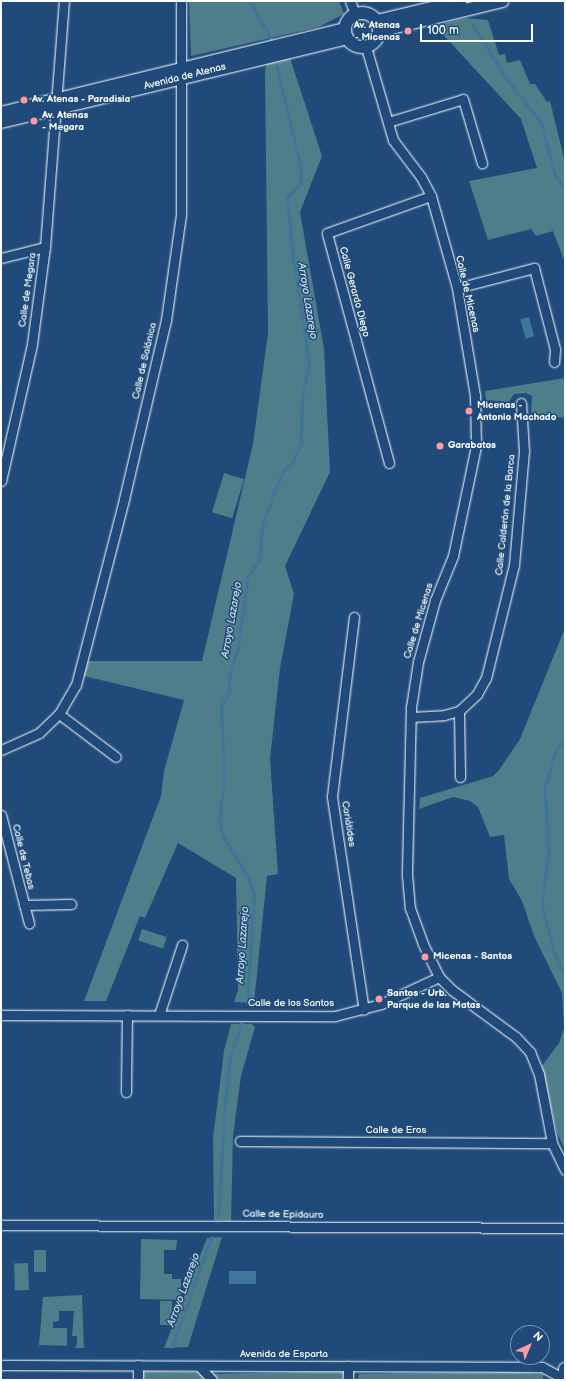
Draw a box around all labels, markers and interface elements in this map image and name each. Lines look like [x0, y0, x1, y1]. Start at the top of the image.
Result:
scale bar [422, 16, 535, 42]
place label: Av. Atenas - Micenas [354, 19, 400, 42]
text: 100 m [427, 23, 459, 38]
marker: Av. Atenas - Micenas [403, 26, 413, 36]
street label: Avenida de Atenas [143, 61, 227, 93]
place label: Av. Atenas - Paradisia [32, 94, 130, 106]
marker: Av. Atenas - Paradisia [19, 95, 29, 105]
place label: Av. Atenas - Megara [42, 109, 88, 132]
marker: Av. Atenas - Megara [29, 116, 39, 126]
street label: Calle Gerardo Diego [336, 246, 372, 338]
street label: Calle de Megara [17, 252, 39, 328]
street label: Calle de Micenas [452, 254, 482, 334]
water label: Arroyo Lazarejo [294, 262, 320, 340]
street label: Calle de Salónica [130, 321, 160, 401]
place label: Micenas - Antonio Machado [477, 399, 556, 422]
marker: Micenas - Antonio Machado [464, 406, 474, 416]
place label: Garabatos [448, 440, 496, 452]
marker: Garabatos [435, 441, 445, 451]
street label: Calle Calderón de la Barca [494, 454, 518, 576]
water label: Arroyo Lazarejo [219, 581, 245, 659]
street label: Calle de Micenas [402, 582, 436, 660]
street label: Cariátides [338, 800, 358, 848]
street label: Calle de Tebas [9, 823, 37, 891]
water label: Arroyo Lazarejo [234, 906, 252, 984]
place label: Micenas - Santos [433, 951, 512, 963]
marker: Micenas - Santos [420, 952, 430, 962]
place label: Santos - Urb. Parque de las Matas [387, 987, 480, 1010]
marker: Santos - Urb. Parque de las Matas [374, 994, 384, 1004]
street label: Calle de los Santos [248, 998, 334, 1010]
street label: Calle de Eros [366, 1125, 426, 1137]
street label: Calle de Epidauro [242, 1208, 324, 1222]
water label: Arroyo Lazarejo [165, 1251, 203, 1329]
north arrow [510, 1325, 550, 1365]
text: N [530, 1329, 545, 1344]
street label: Avenida de Esparta [240, 1349, 328, 1361]

